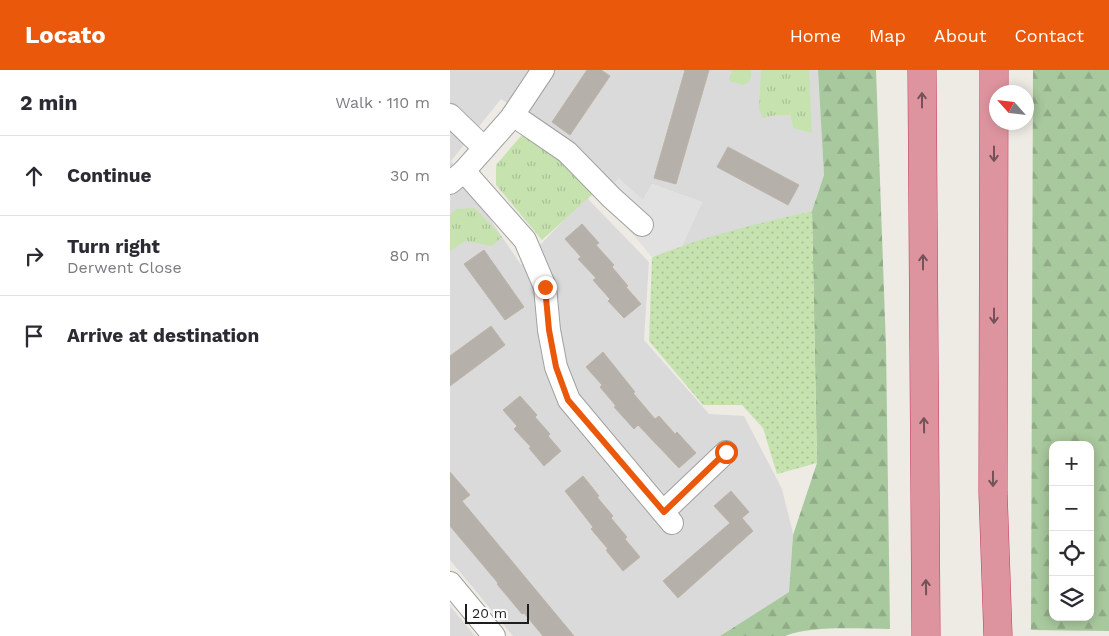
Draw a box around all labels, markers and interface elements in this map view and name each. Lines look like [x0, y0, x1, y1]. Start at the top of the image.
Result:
text: Locato [25, 21, 106, 49]
text: Home [790, 25, 841, 46]
text: Map [869, 25, 906, 46]
text: About [934, 25, 986, 46]
text: Contact [1014, 25, 1084, 46]
north arrow [989, 85, 1034, 130]
text: 2 min [20, 90, 77, 115]
one-way arrow [917, 92, 927, 108]
text: Walk · 110 m [335, 93, 430, 112]
one-way arrow [989, 145, 999, 161]
icon: ahead [20, 162, 48, 190]
text: Continue [67, 164, 151, 187]
text: 30 m [390, 166, 430, 185]
text: Turn right [67, 235, 160, 258]
icon: right [20, 242, 48, 270]
text: 80 m [389, 246, 430, 265]
one-way arrow [918, 255, 928, 271]
text: Derwent Close [67, 258, 182, 277]
route end [534, 276, 557, 299]
one-way arrow [989, 308, 999, 324]
icon: arrive [20, 322, 48, 350]
text: Arrive at destination [67, 324, 259, 347]
one-way arrow [919, 417, 929, 434]
route start [715, 441, 738, 464]
map controls [1049, 441, 1094, 621]
button: + [1049, 441, 1094, 486]
one-way arrow [988, 470, 998, 486]
button: − [1049, 486, 1094, 531]
button: locate [1049, 531, 1094, 576]
button: layers [1049, 576, 1094, 621]
one-way arrow [921, 580, 931, 596]
scale bar [465, 601, 529, 624]
text: 20 m [472, 605, 507, 621]

